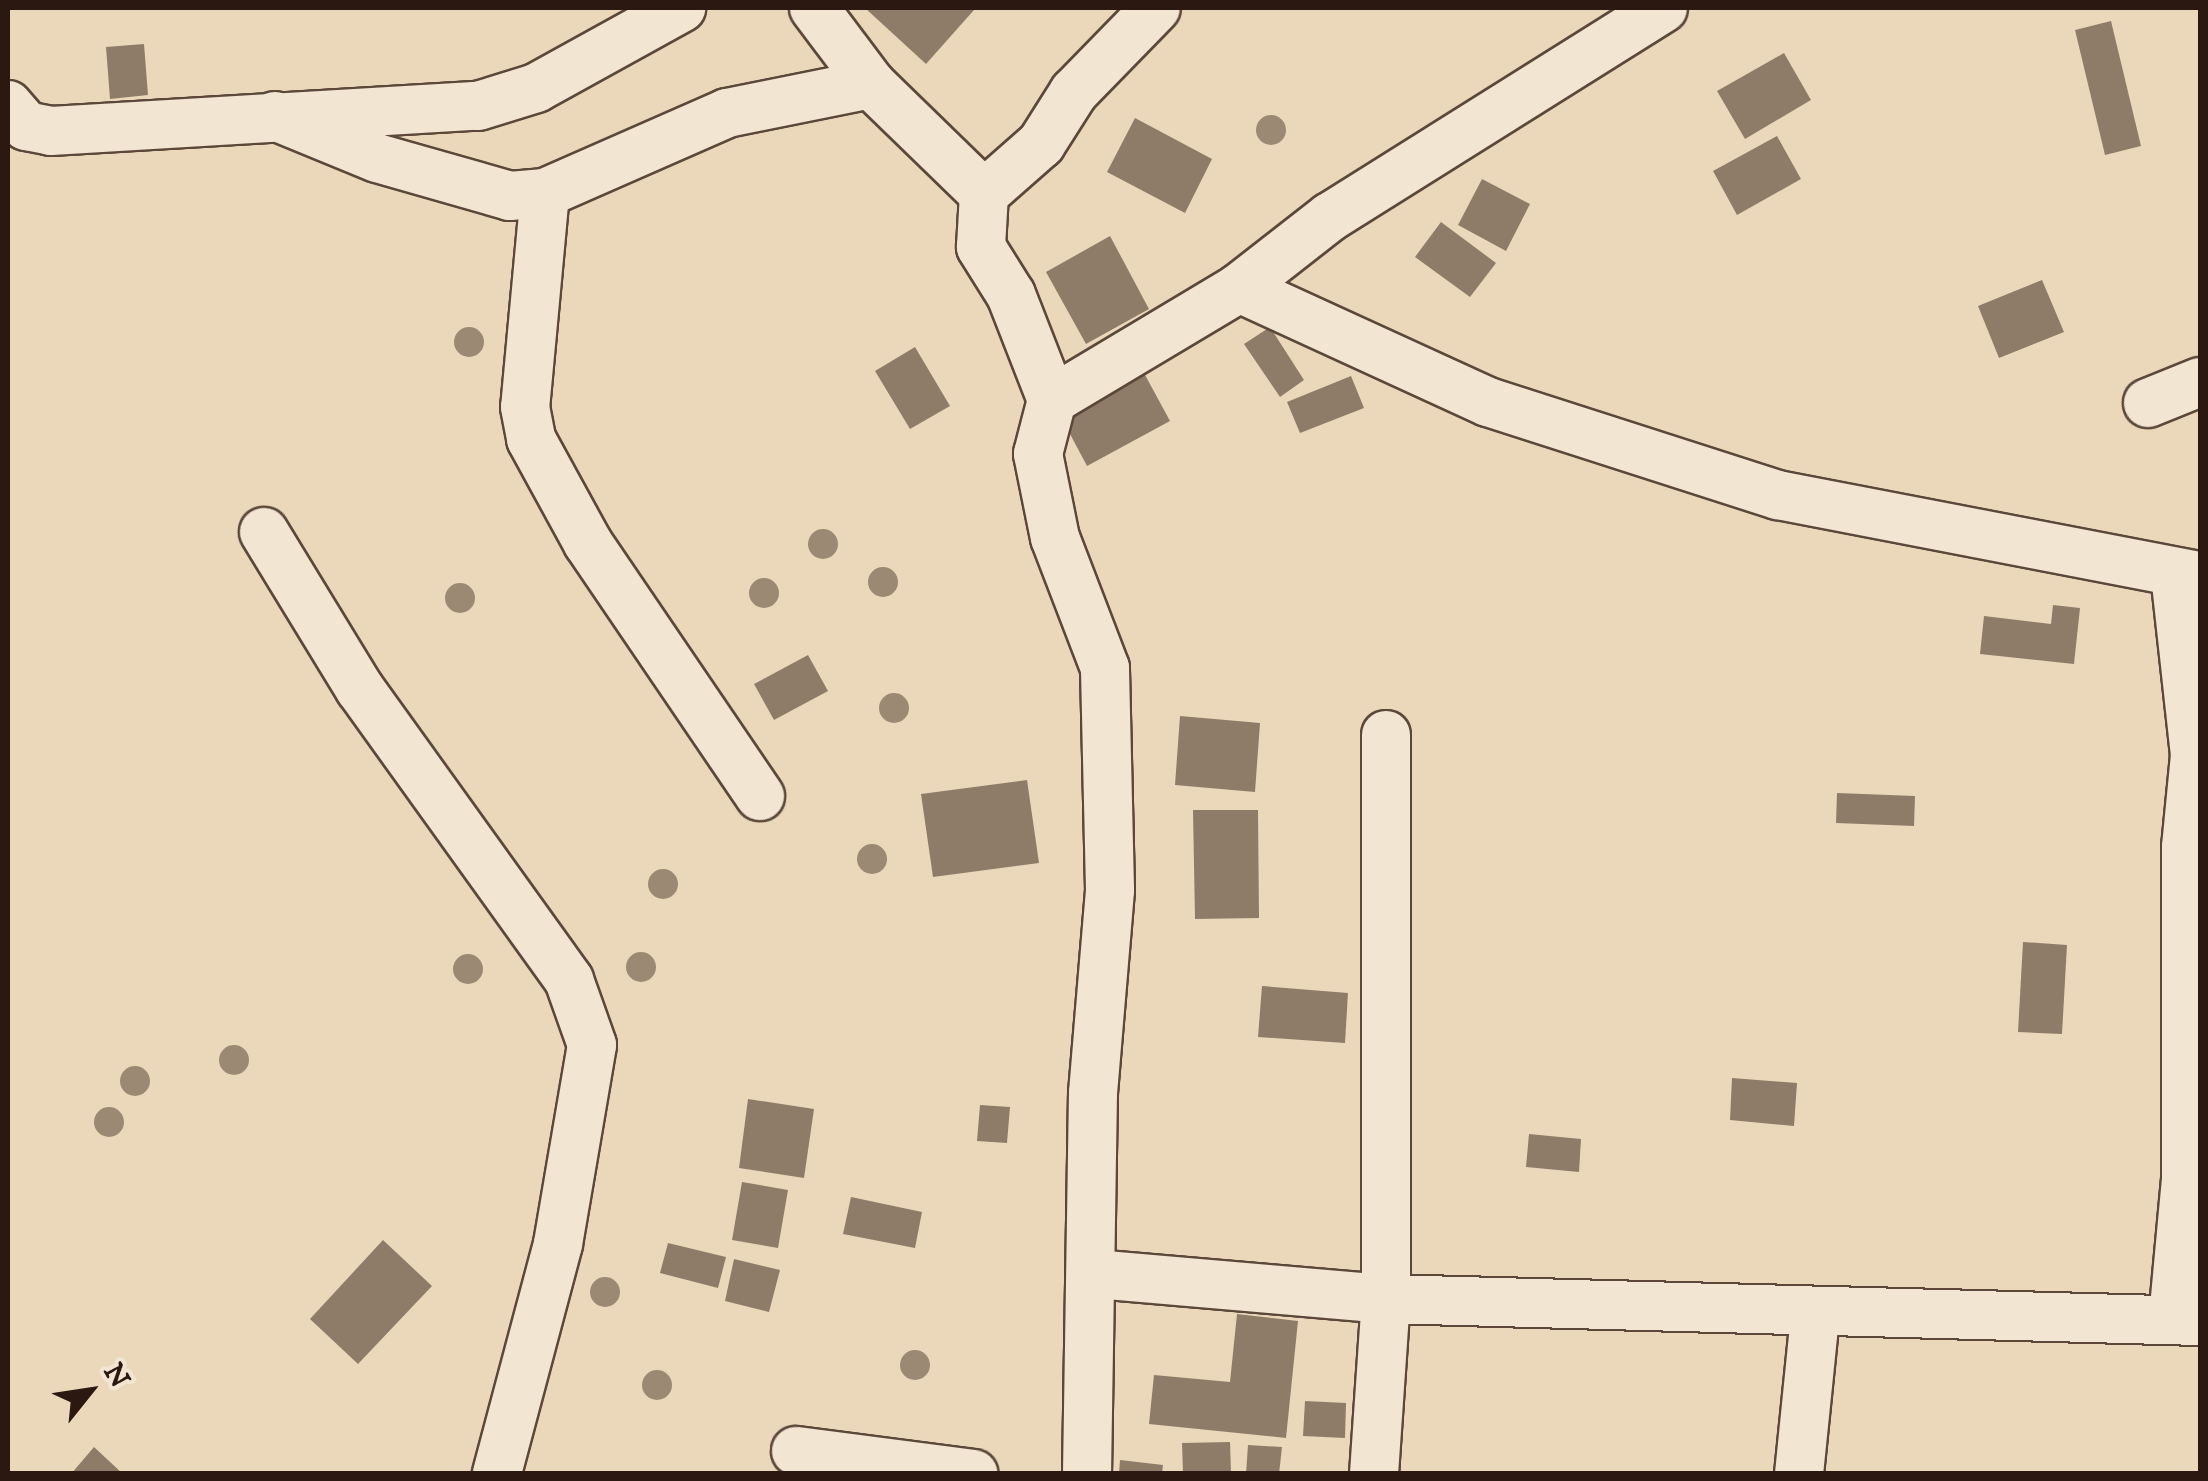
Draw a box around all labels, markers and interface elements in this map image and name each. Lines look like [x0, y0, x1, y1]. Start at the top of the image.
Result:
north arrow [40, 1341, 140, 1441]
text: N [96, 1357, 137, 1394]

